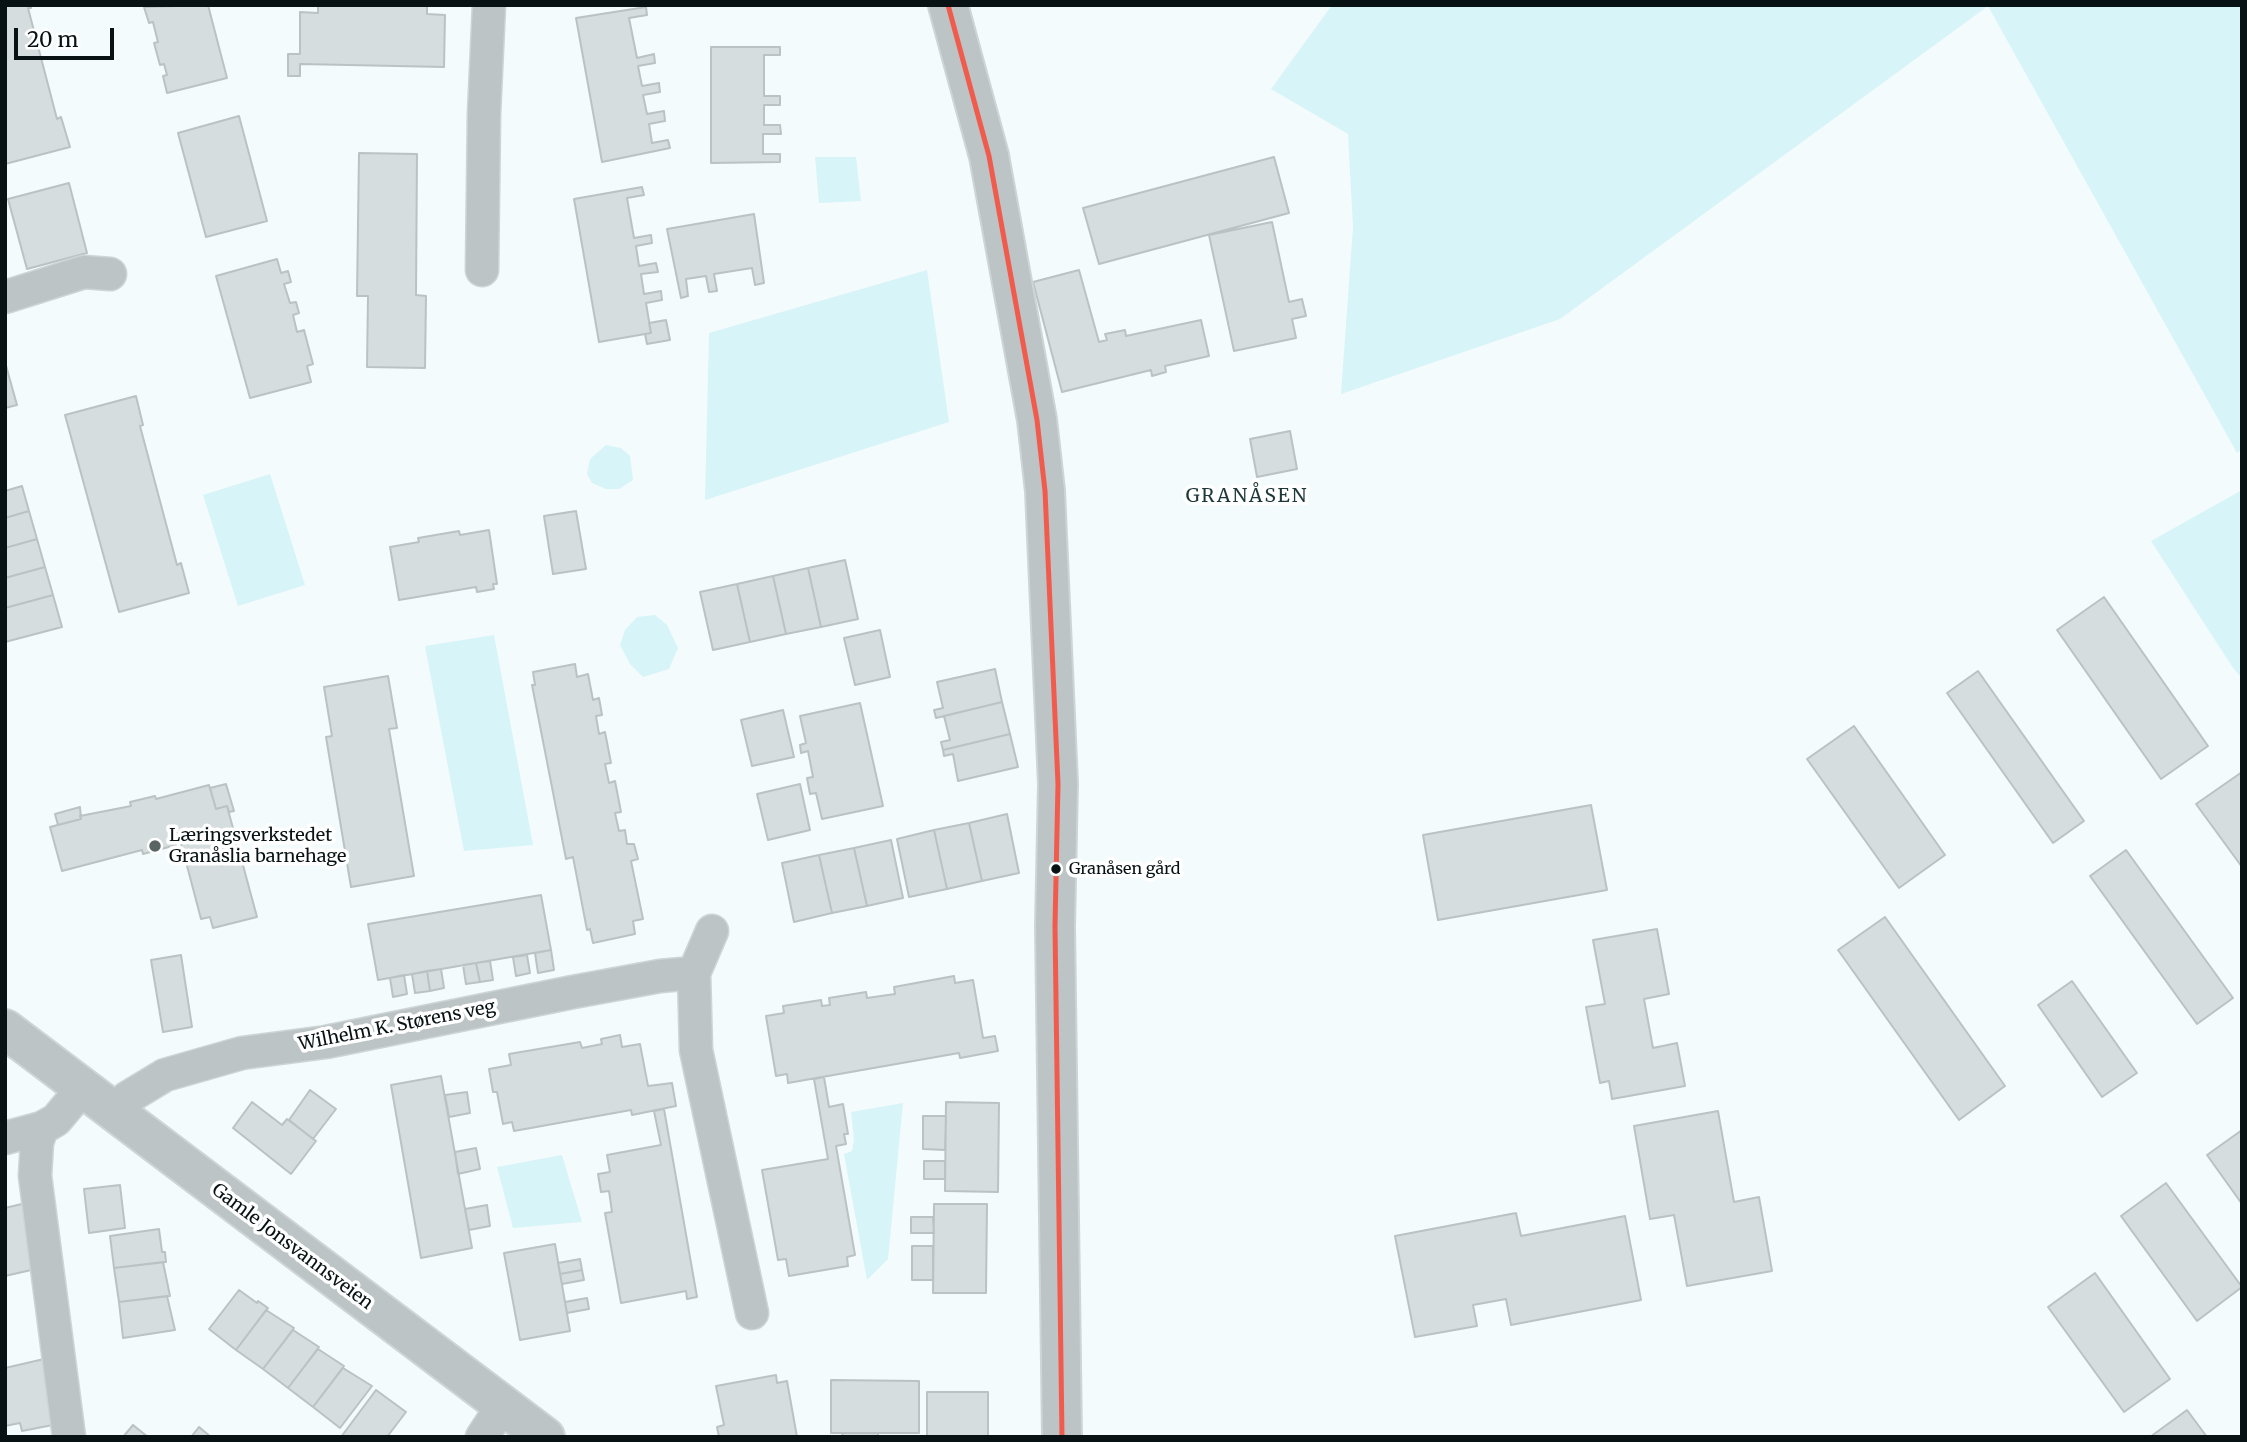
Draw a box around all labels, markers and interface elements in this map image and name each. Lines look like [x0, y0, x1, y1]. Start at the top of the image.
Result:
scale bar [18, 14, 117, 58]
text: 20 m [27, 26, 78, 53]
district label: GRANÅSEN [1187, 486, 1307, 508]
place label: Læringsverkstedet Granåslia barnehage [169, 825, 346, 868]
marker: Læringsverkstedet Granåslia barnehage [147, 838, 163, 854]
place label: Granåsen gård [1069, 859, 1180, 879]
marker: Granåsen gård [1049, 862, 1063, 876]
street label: Wilhelm K. Størens veg [297, 996, 497, 1056]
street label: Gamle Jonsvannsveien [207, 1179, 377, 1315]

